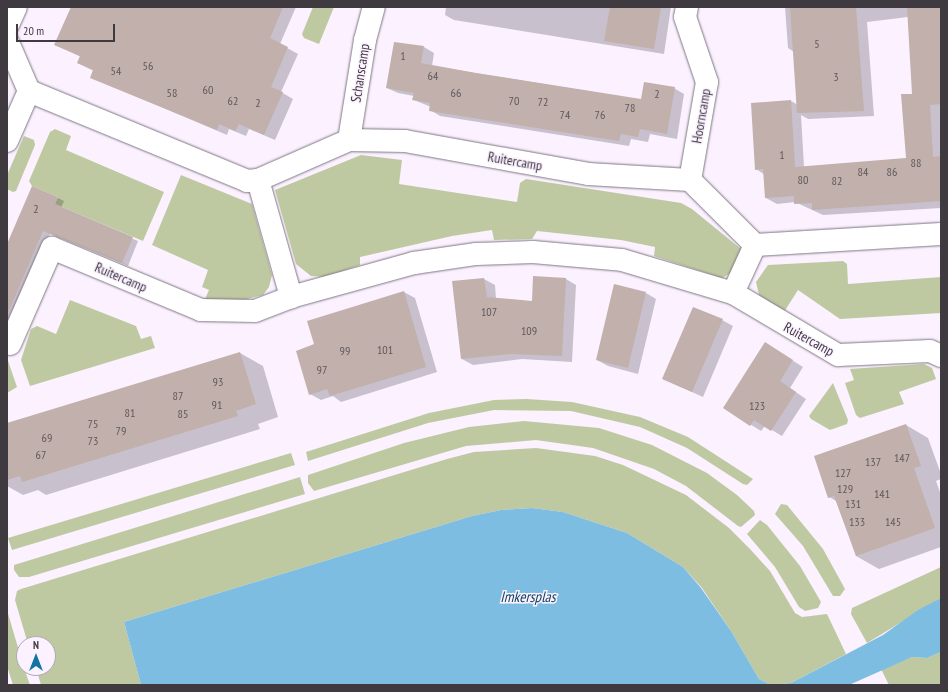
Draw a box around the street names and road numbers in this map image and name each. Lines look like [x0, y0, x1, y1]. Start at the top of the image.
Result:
street label: Schanscamp [347, 42, 373, 104]
street label: Hoorncamp [688, 87, 714, 145]
street label: Ruitercamp [486, 148, 544, 174]
street label: Ruitercamp [92, 259, 150, 295]
street label: Ruitercamp [781, 318, 837, 360]

